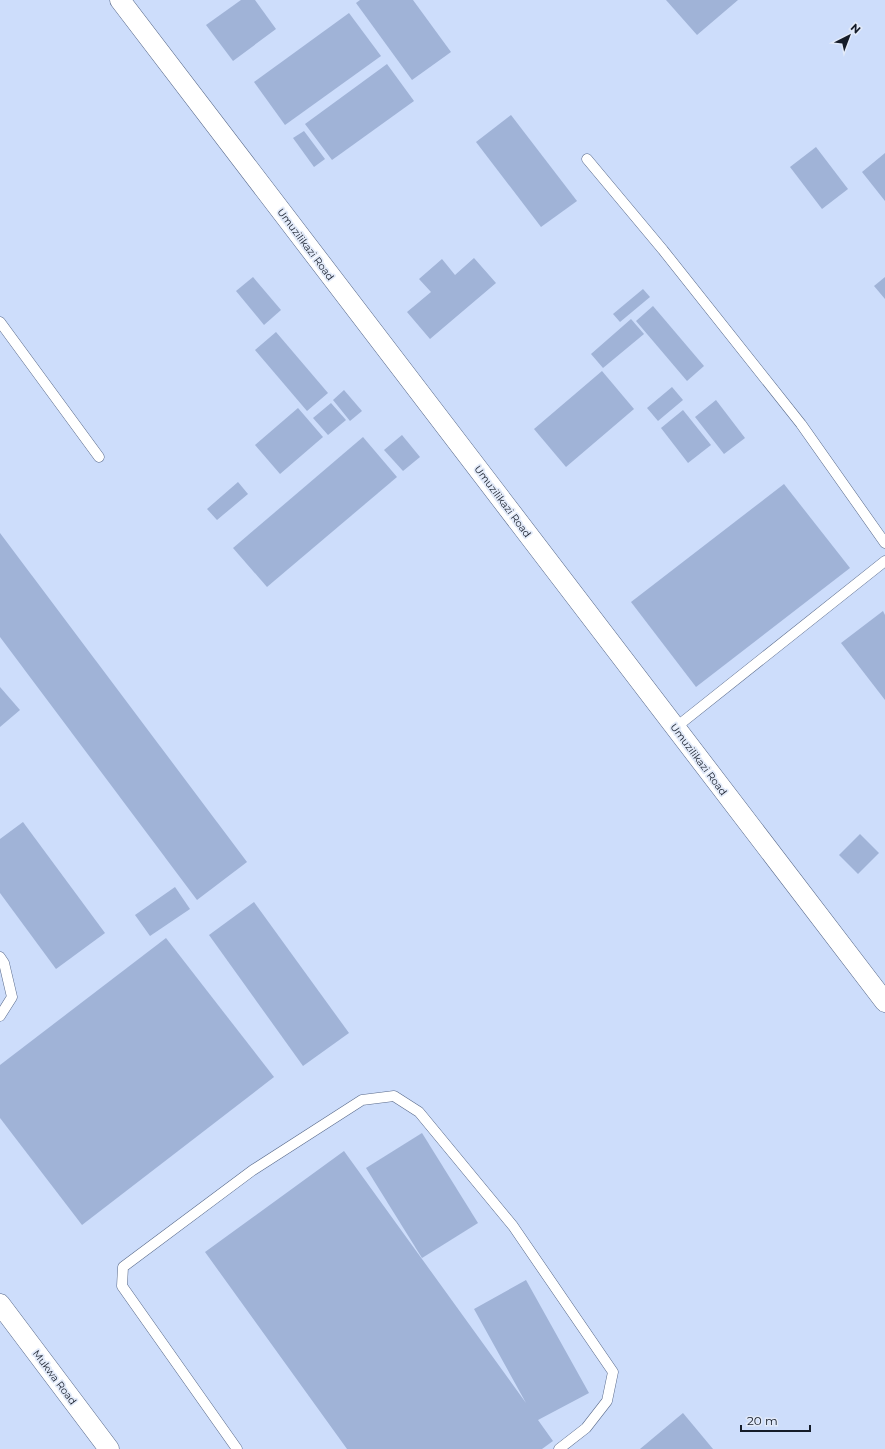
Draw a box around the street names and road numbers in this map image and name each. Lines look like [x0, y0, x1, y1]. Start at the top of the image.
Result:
street label: Umuzilikazi Road [274, 206, 337, 283]
street label: Umuzilikazi Road [471, 463, 534, 540]
street label: Umuzilikazi Road [667, 721, 730, 798]
street label: Mukwa Road [30, 1347, 79, 1407]

